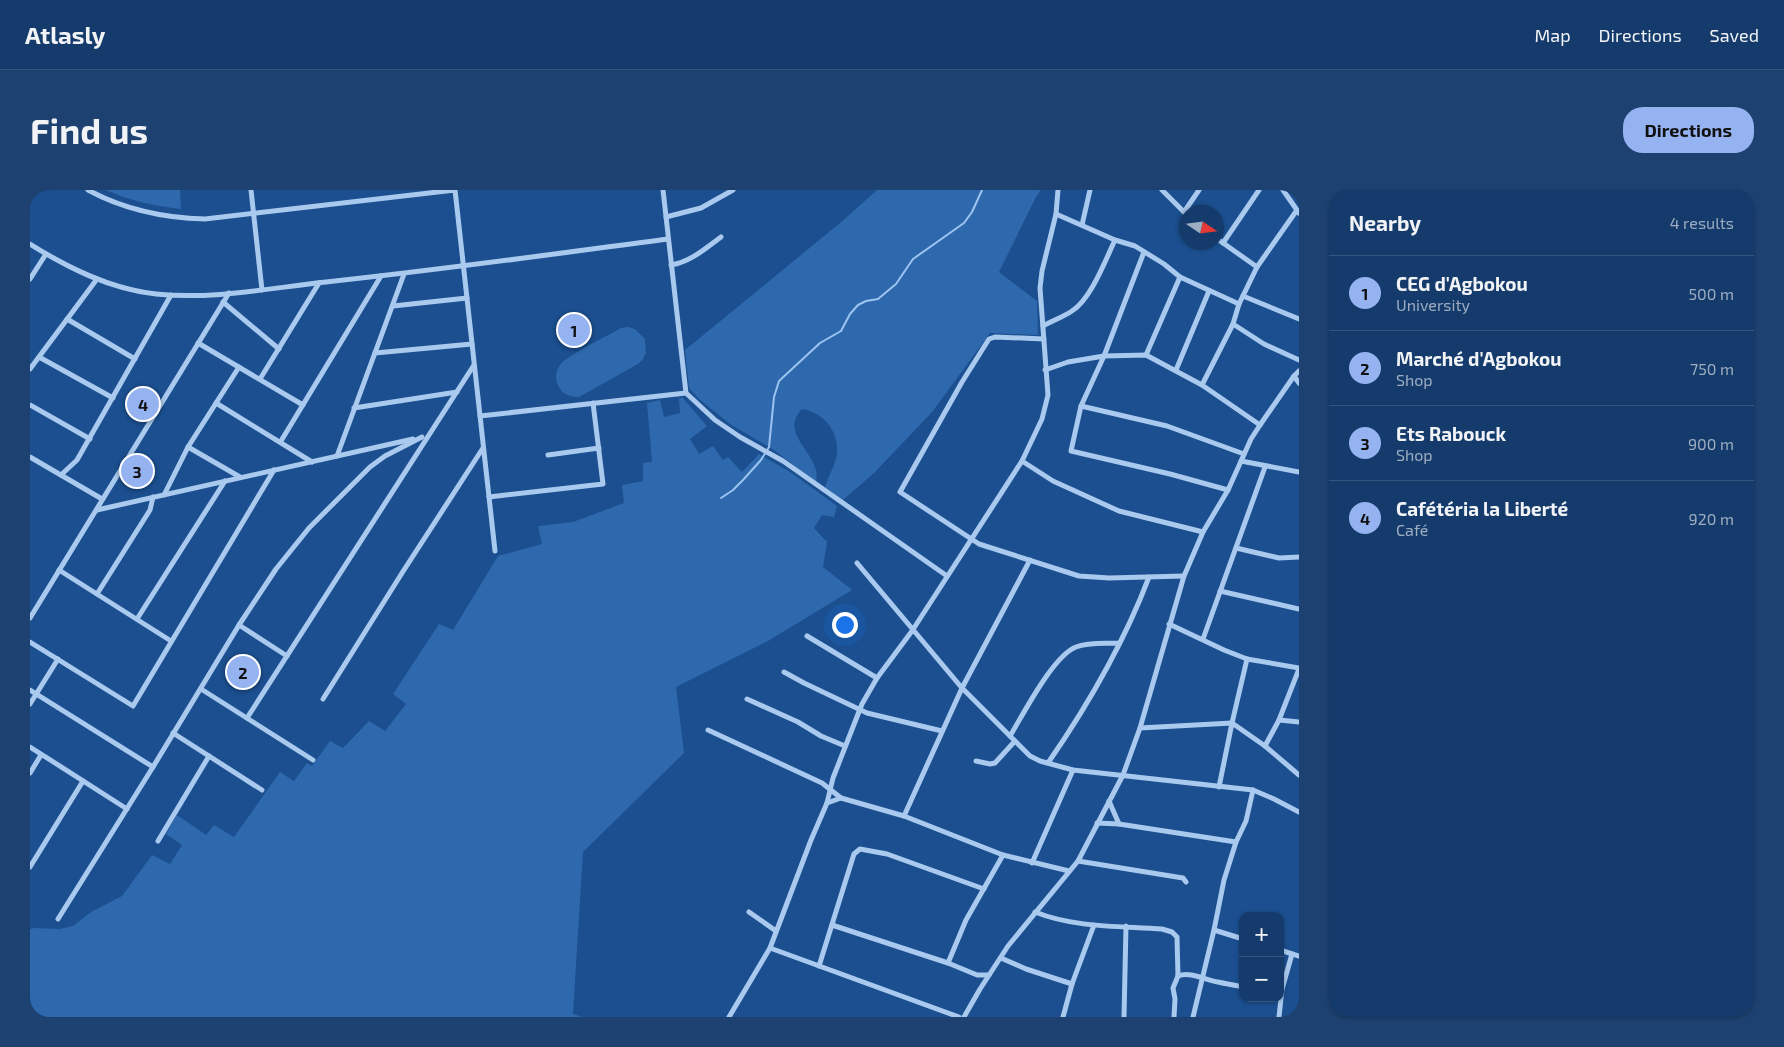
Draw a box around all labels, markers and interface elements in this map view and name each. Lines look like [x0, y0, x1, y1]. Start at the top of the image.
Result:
text: Atlasly [25, 20, 105, 49]
text: Map [1534, 24, 1571, 46]
text: Directions [1599, 24, 1682, 46]
text: Saved [1710, 24, 1759, 46]
button: Directions [1623, 107, 1754, 153]
text: Find us [30, 109, 148, 151]
north arrow [1179, 205, 1224, 250]
text: Nearby [1349, 210, 1421, 235]
text: 4 results [1670, 213, 1734, 232]
text: CEG d'Agbokou [1396, 272, 1528, 295]
text: 1 [1362, 284, 1368, 303]
text: 500 m [1689, 284, 1734, 303]
text: University [1396, 295, 1470, 314]
pin: 1 [558, 311, 590, 349]
text: Marché d'Agbokou [1396, 347, 1561, 370]
text: 2 [1360, 359, 1370, 378]
text: 750 m [1690, 359, 1734, 378]
text: Shop [1396, 370, 1433, 389]
pin: 4 [127, 385, 159, 423]
text: Ets Rabouck [1396, 422, 1506, 445]
text: 3 [1360, 434, 1370, 453]
text: 900 m [1688, 434, 1734, 453]
text: Shop [1396, 445, 1433, 464]
pin: 3 [121, 452, 153, 490]
text: Cafétéria la Liberté [1396, 497, 1568, 520]
text: 4 [1360, 509, 1370, 528]
text: 920 m [1689, 509, 1734, 528]
text: Café [1396, 520, 1428, 539]
your location [832, 612, 858, 638]
pin: 2 [227, 653, 259, 691]
map controls [1239, 912, 1284, 1002]
button: + [1239, 912, 1284, 957]
button: − [1239, 957, 1284, 1002]

